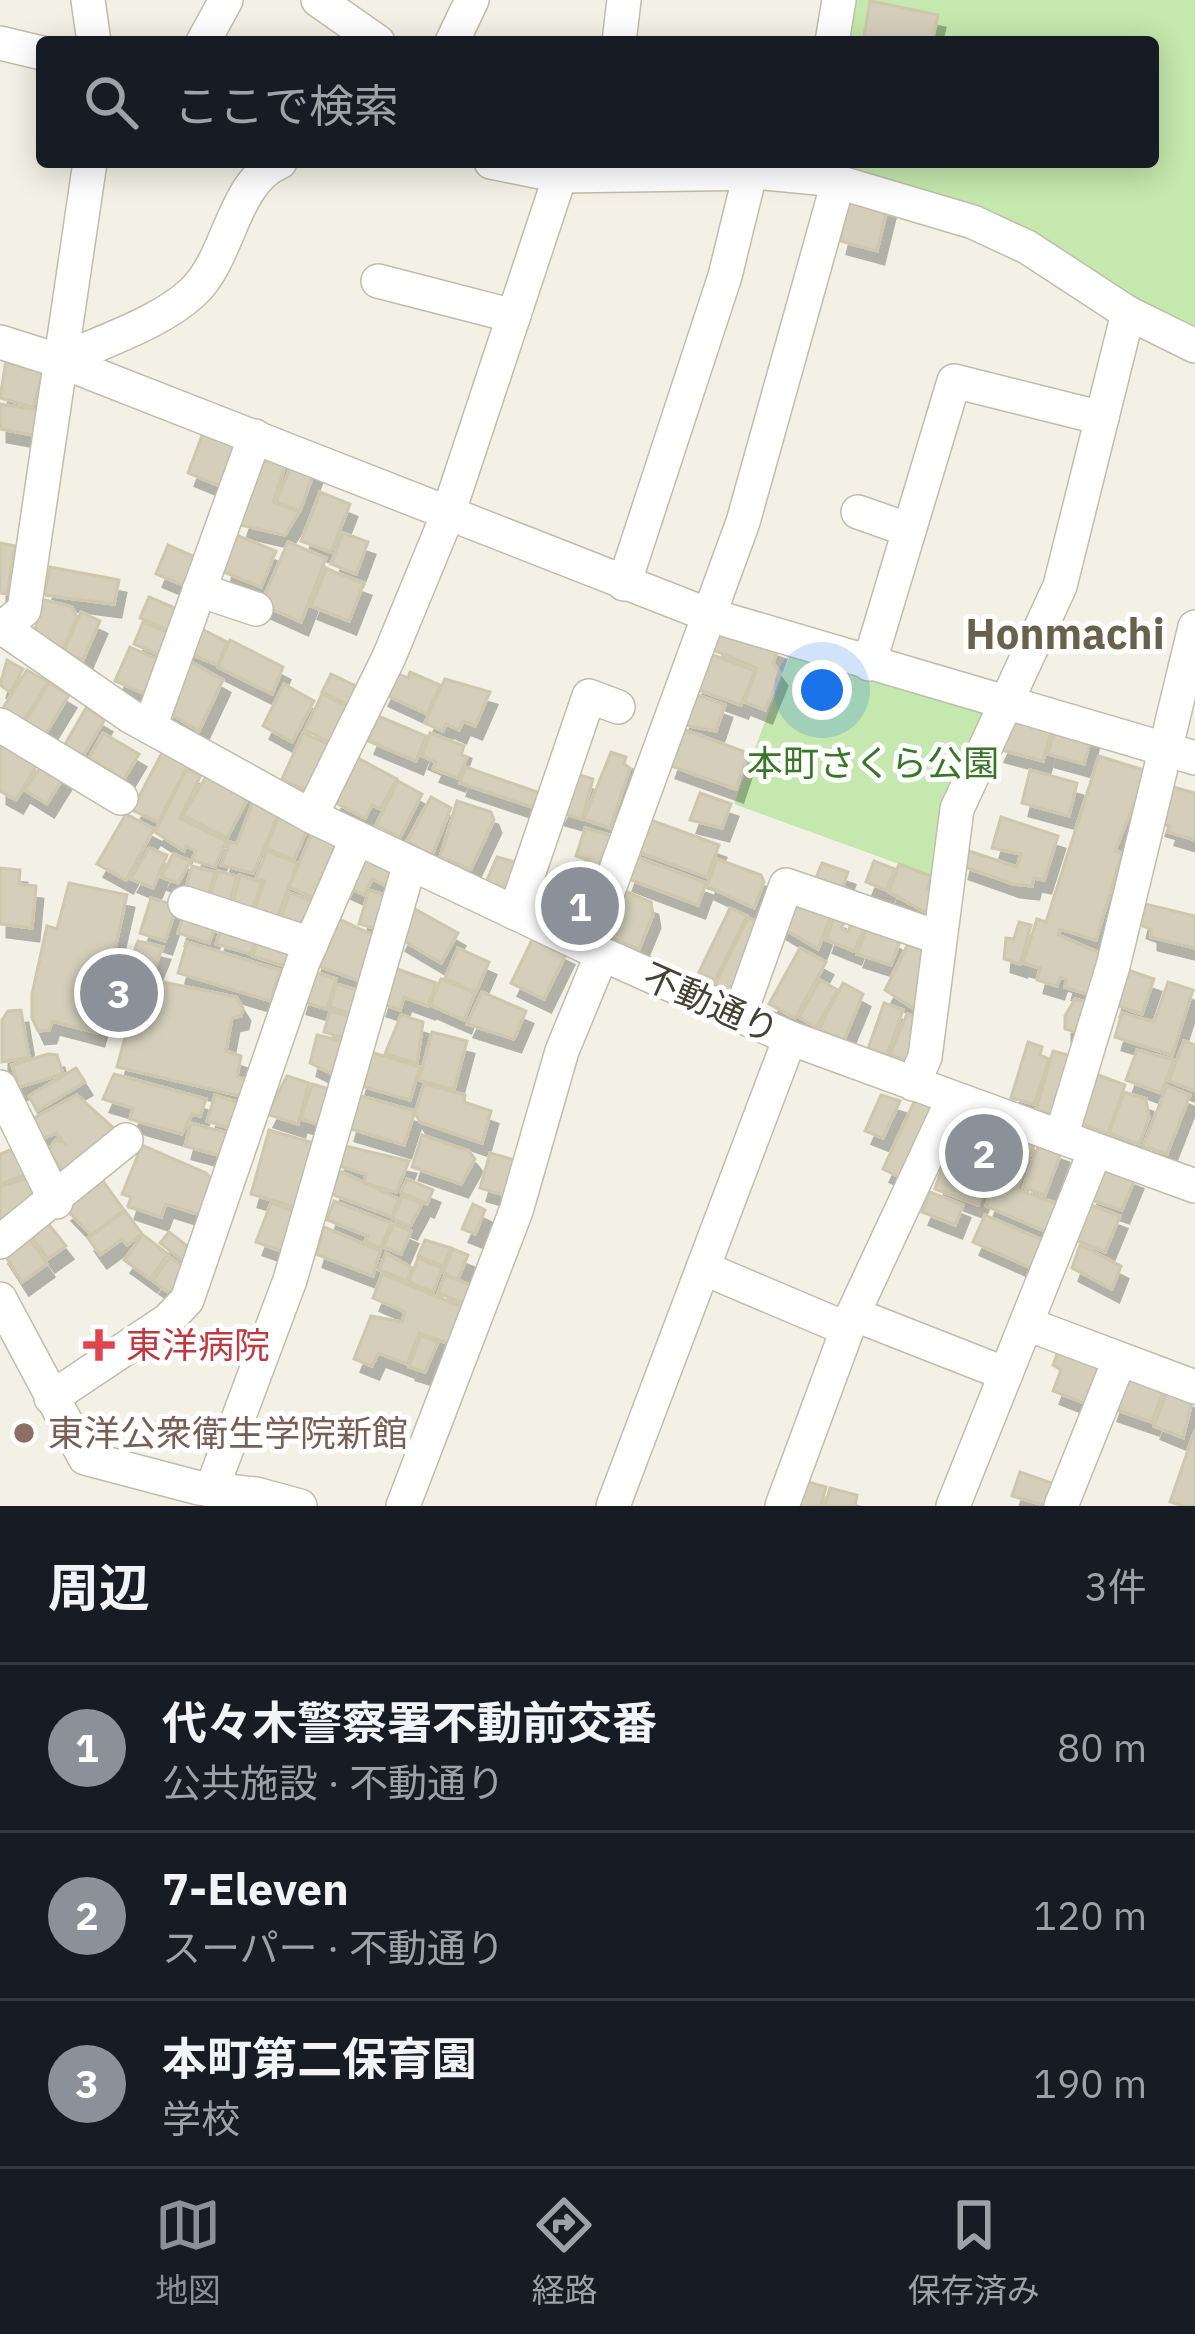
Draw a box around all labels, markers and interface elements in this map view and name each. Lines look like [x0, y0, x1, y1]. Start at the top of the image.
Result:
search box [36, 36, 1159, 168]
icon: search [78, 69, 144, 135]
text: ここで検索 [174, 76, 399, 134]
district label: Honmachi [965, 606, 1165, 661]
your location [792, 660, 852, 720]
park label: 本町さくら公園 [747, 739, 999, 786]
pin: 1 [541, 861, 619, 951]
pin: 3 [80, 948, 158, 1038]
street label: 不動通り [636, 952, 787, 1053]
pin: 2 [945, 1108, 1023, 1198]
place label: 東洋病院 [126, 1321, 270, 1368]
marker: 東洋病院 [83, 1329, 115, 1361]
place label: 東洋公衆衛生学院新館 [48, 1409, 408, 1456]
marker: 東洋公衆衛生学院新館 [11, 1420, 37, 1446]
text: 周辺 [48, 1554, 150, 1620]
text: 3件 [1085, 1561, 1147, 1612]
text: 代々木警察署不動前交番 [162, 1693, 657, 1751]
text: 1 [75, 1722, 99, 1773]
text: 80 m [1057, 1722, 1147, 1773]
text: 公共施設 · 不動通り [162, 1757, 505, 1808]
text: 7-Eleven [162, 1859, 349, 1917]
text: 2 [75, 1890, 99, 1941]
text: 120 m [1034, 1890, 1147, 1941]
text: スーパー · 不動通り [162, 1922, 505, 1973]
text: 本町第二保育園 [162, 2029, 477, 2087]
text: 3 [75, 2058, 99, 2109]
text: 190 m [1034, 2058, 1147, 2109]
text: 学校 [162, 2093, 240, 2144]
tab: 地図 [155, 2192, 221, 2312]
tab: 経路 [531, 2192, 597, 2312]
tab: 保存済み [908, 2192, 1040, 2312]

